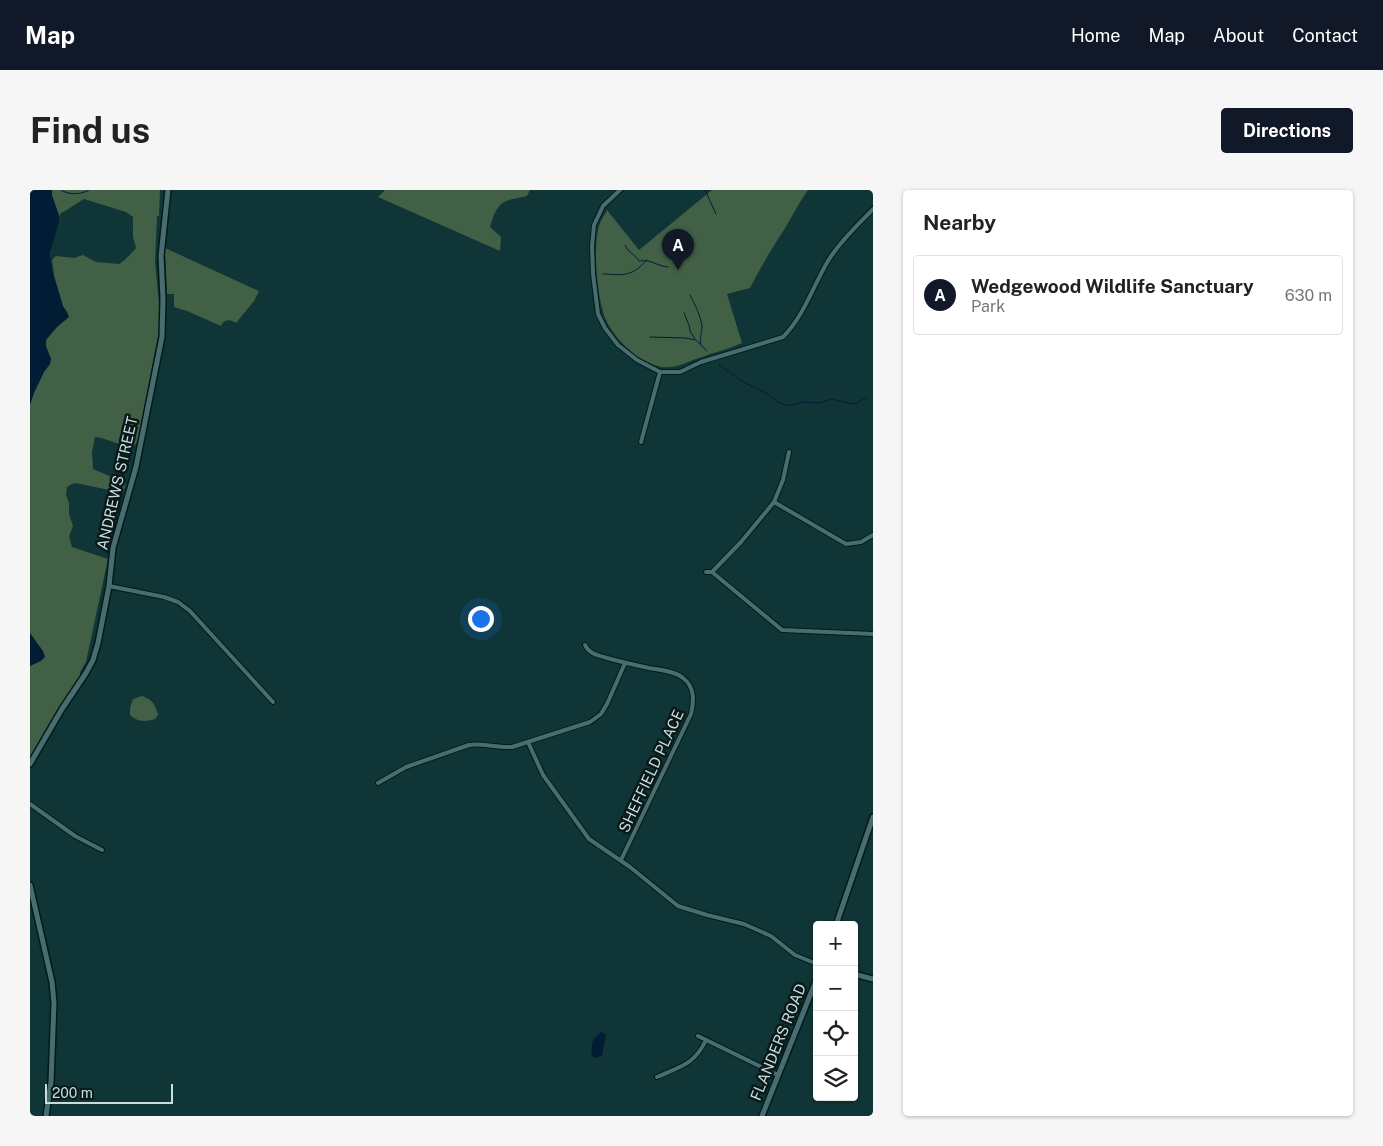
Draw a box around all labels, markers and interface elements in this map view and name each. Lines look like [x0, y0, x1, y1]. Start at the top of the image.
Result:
text: Map [25, 21, 75, 49]
text: Home [1071, 25, 1121, 46]
text: Map [1149, 25, 1185, 46]
text: About [1213, 25, 1264, 46]
text: Contact [1292, 25, 1358, 46]
button: Directions [1221, 108, 1353, 153]
text: Find us [30, 110, 150, 151]
text: Nearby [923, 210, 996, 235]
pin: A [662, 229, 694, 270]
text: Wedgewood Wildlife Sanctuary [971, 275, 1254, 297]
text: A [934, 286, 946, 305]
text: 630 m [1285, 286, 1332, 305]
text: Park [971, 297, 1005, 316]
street label: ANDREWS STREET [93, 415, 141, 551]
your location [468, 606, 494, 632]
street label: SHEFFIELD PLACE [615, 707, 687, 835]
map controls [813, 921, 858, 1101]
button: + [813, 921, 858, 966]
button: − [813, 966, 858, 1011]
street label: FLANDERS ROAD [747, 981, 809, 1103]
button: locate [813, 1011, 858, 1056]
button: layers [813, 1056, 858, 1101]
scale bar [45, 1081, 172, 1104]
text: 200 m [52, 1085, 93, 1101]

